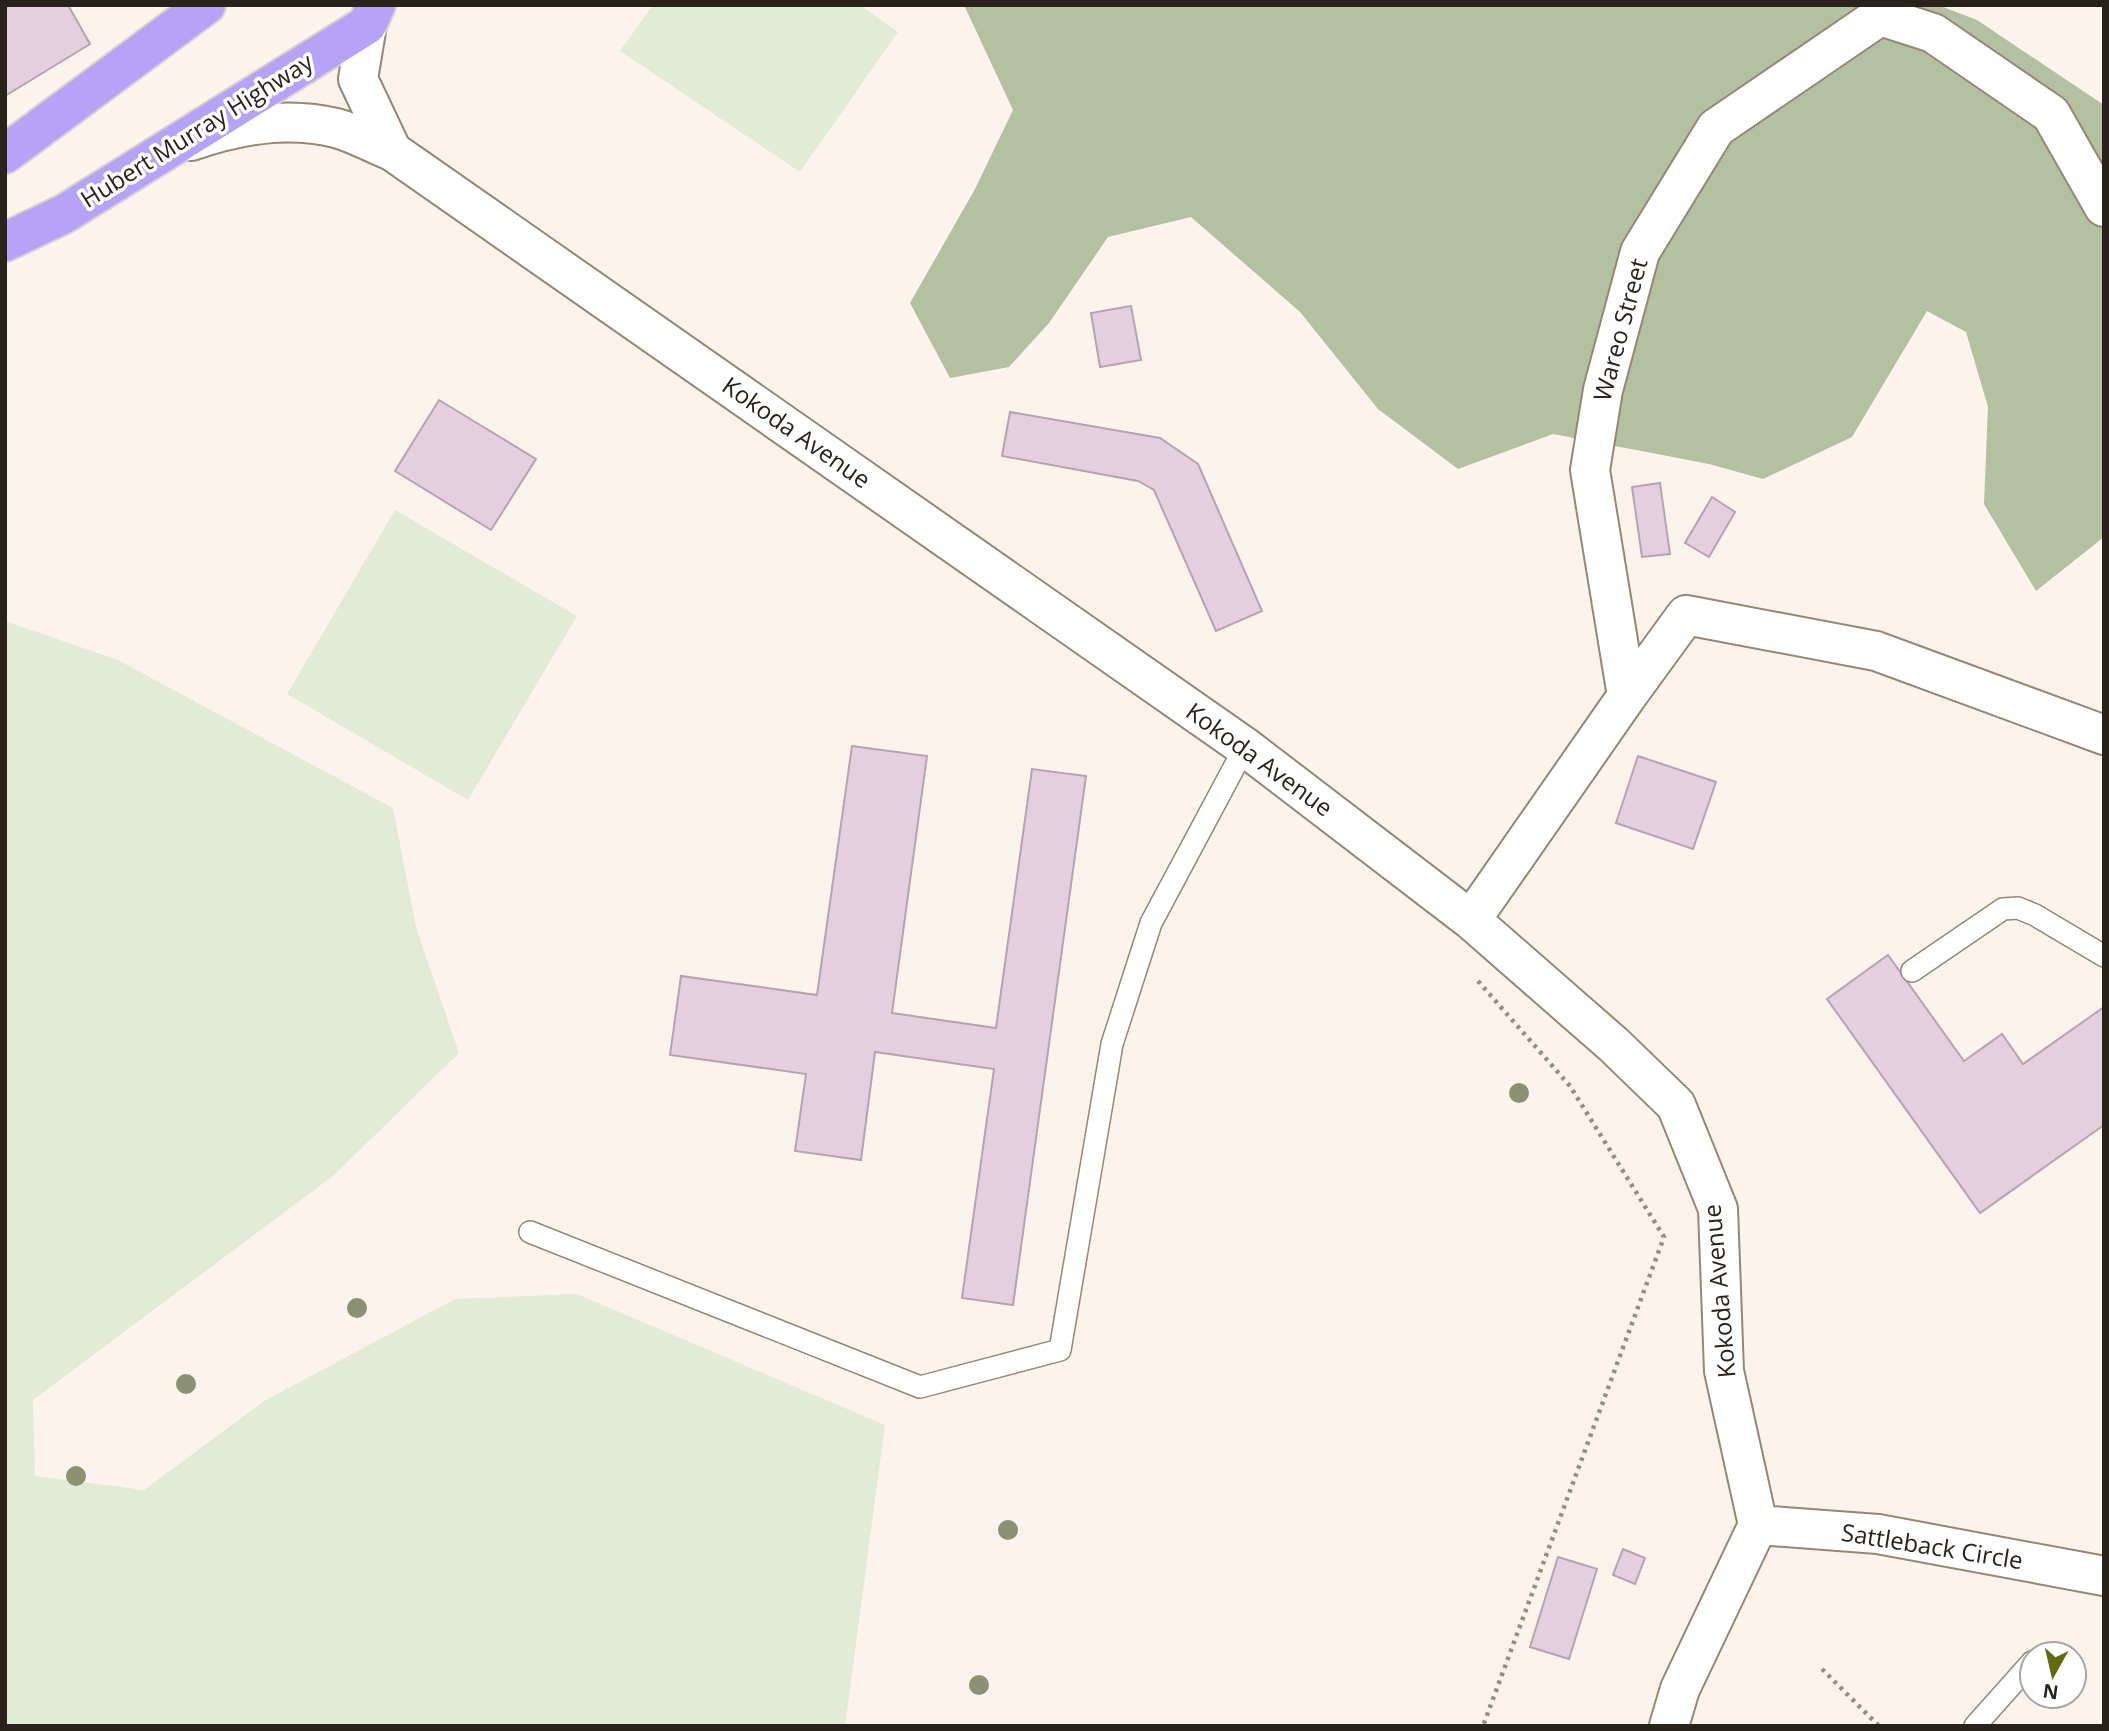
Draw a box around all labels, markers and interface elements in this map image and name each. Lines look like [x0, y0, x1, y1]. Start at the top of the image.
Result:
street label: Hubert Murray Highway [74, 44, 319, 215]
street label: Wareo Street [1585, 255, 1654, 405]
street label: Kokoda Avenue [716, 368, 878, 495]
street label: Kokoda Avenue [1180, 694, 1340, 823]
street label: Kokoda Avenue [1694, 1203, 1743, 1379]
street label: Sattleback Circle [1839, 1515, 2025, 1576]
north arrow [2018, 1640, 2088, 1710]
text: N [2041, 1678, 2060, 1706]

